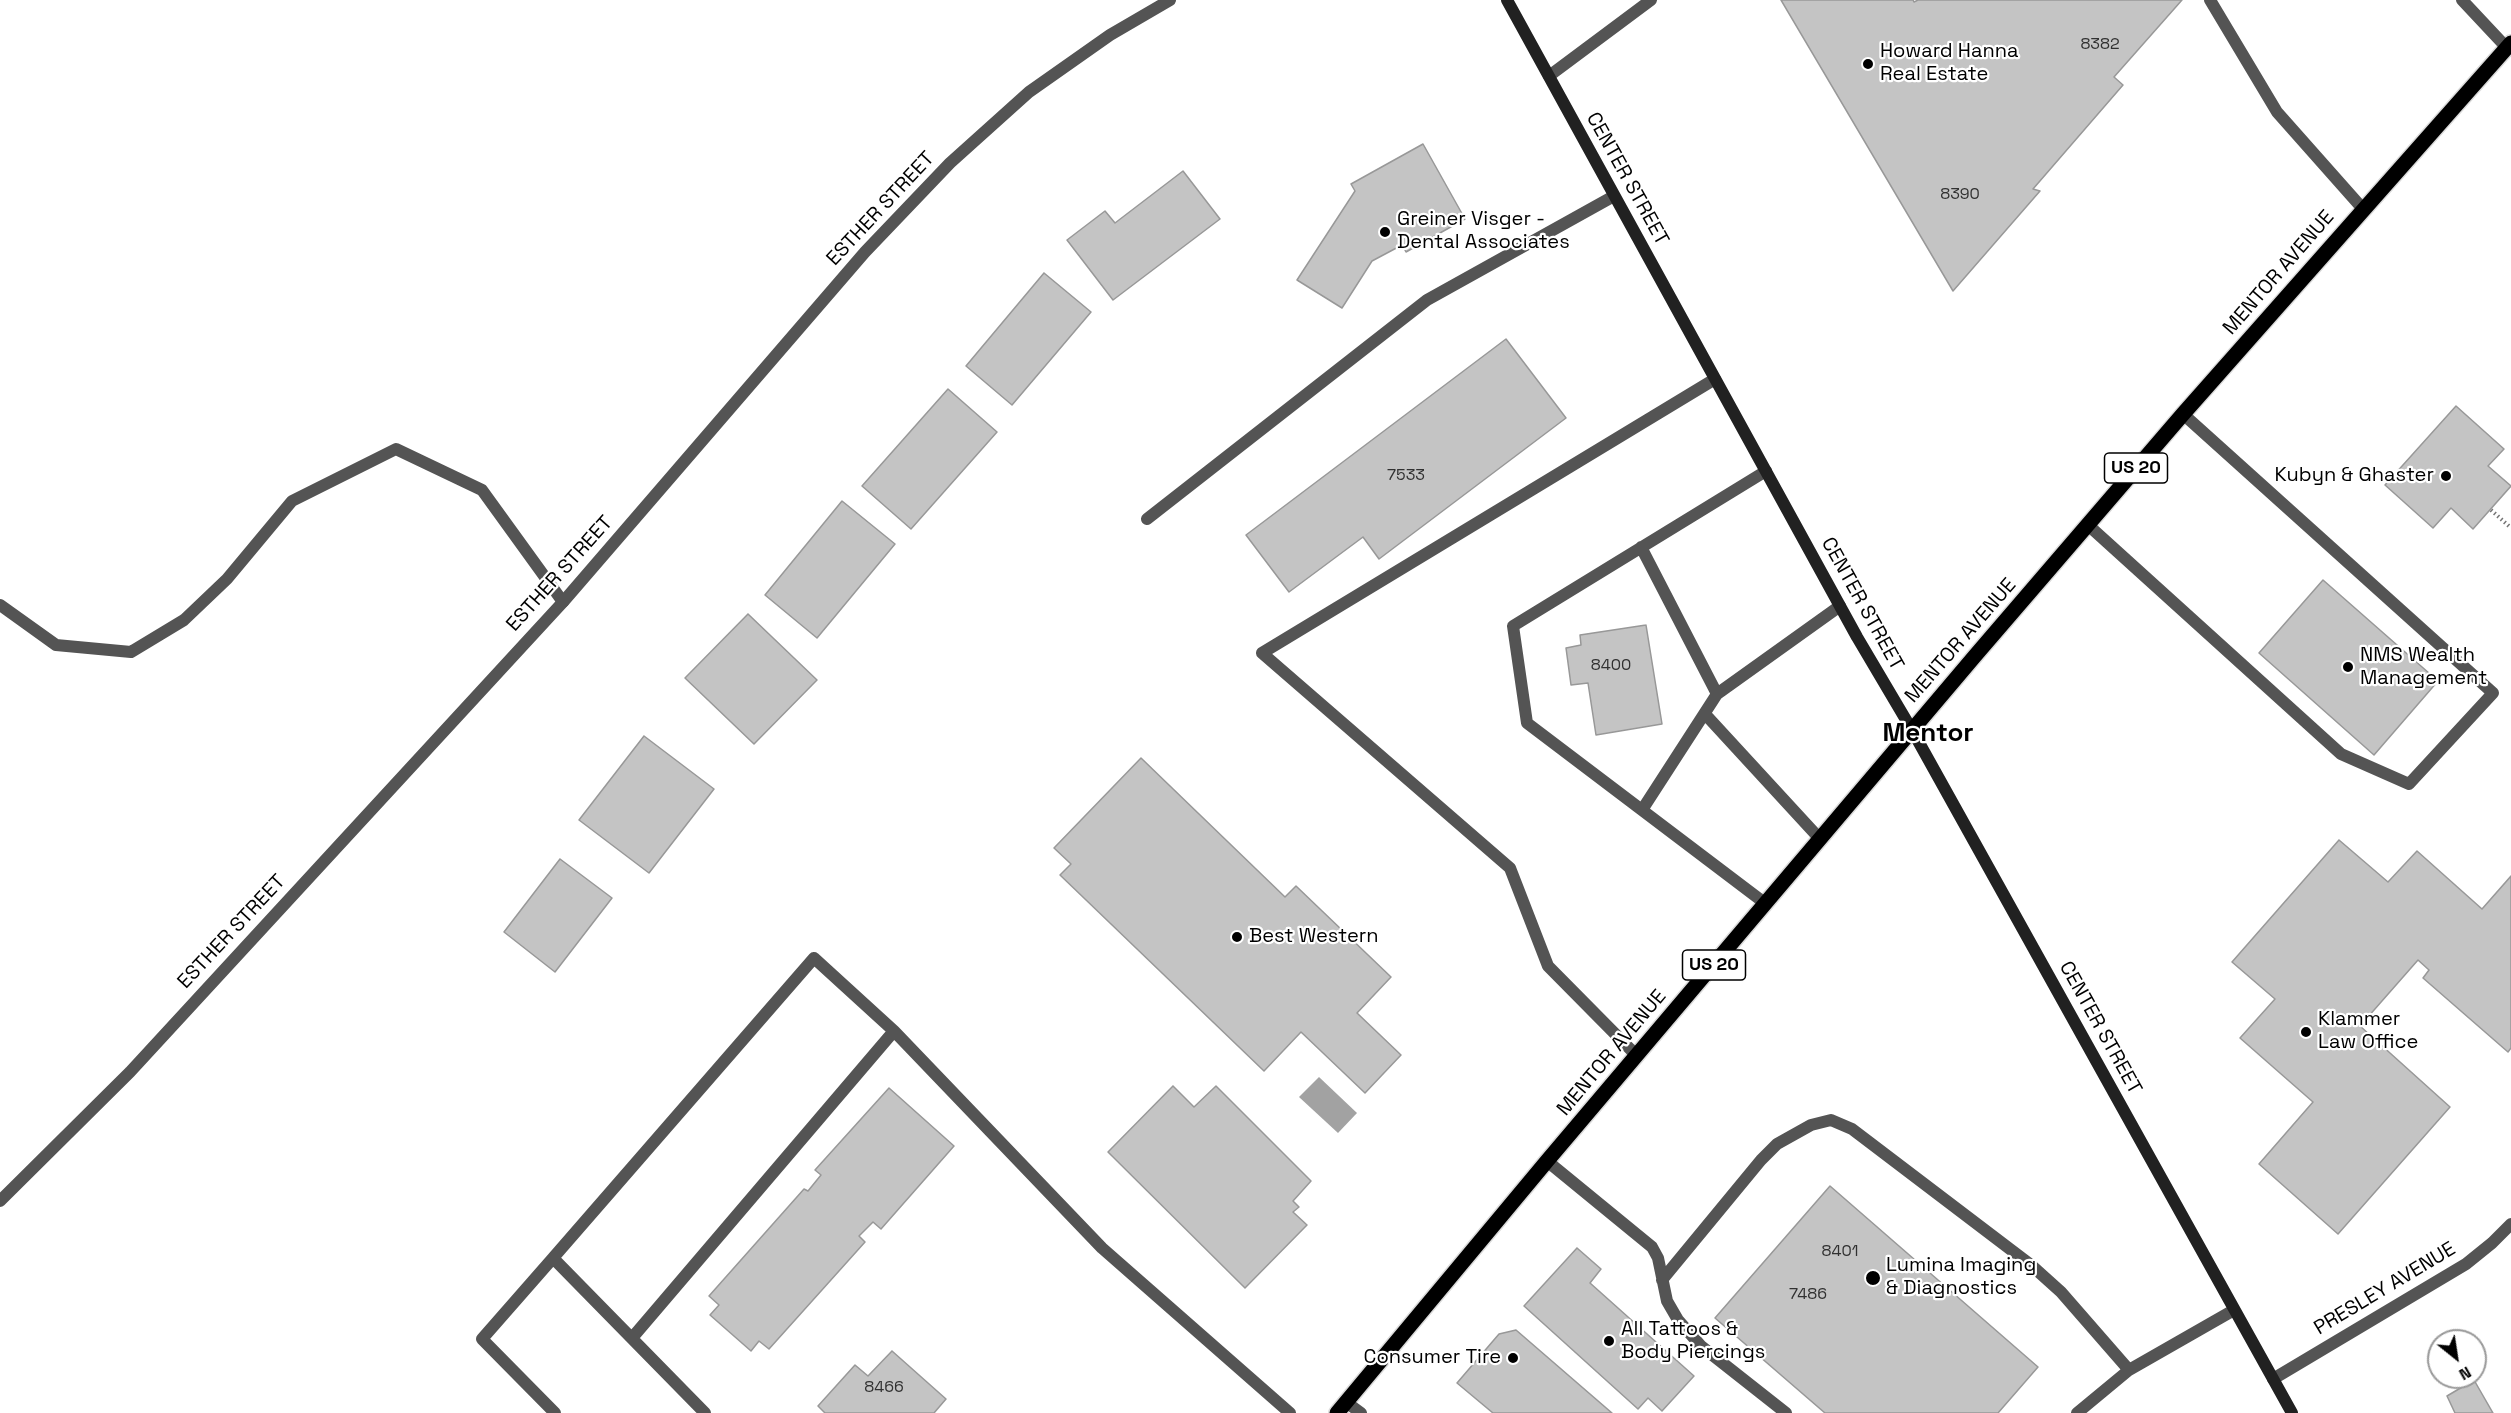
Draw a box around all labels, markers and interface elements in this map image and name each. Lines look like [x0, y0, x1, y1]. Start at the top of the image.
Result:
house number: 8382 [2080, 35, 2120, 55]
place label: Howard Hanna Real Estate [1880, 40, 2018, 87]
marker: Howard Hanna Real Estate [1861, 57, 1875, 71]
street label: CENTER STREET [1581, 108, 1673, 250]
street label: ESTHER STREET [822, 147, 940, 271]
house number: 8390 [1940, 185, 1980, 205]
street label: MENTOR AVENUE [2218, 206, 2340, 340]
place label: Greiner Visger - Dental Associates [1397, 208, 1570, 255]
marker: Greiner Visger - Dental Associates [1378, 225, 1392, 239]
road number: US 20 [2104, 453, 2168, 483]
place label: Kubyn & Ghaster [2275, 464, 2434, 488]
house number: 7533 [1387, 466, 1425, 486]
marker: Kubyn & Ghaster [2439, 469, 2453, 483]
street label: ESTHER STREET [502, 511, 618, 637]
street label: CENTER STREET [1816, 533, 1908, 675]
street label: MENTOR AVENUE [1900, 574, 2022, 708]
place label: NMS Wealth Management [2360, 644, 2487, 691]
house number: 8400 [1591, 656, 1631, 676]
marker: NMS Wealth Management [2341, 660, 2355, 674]
district label: Mentor [1882, 718, 1974, 750]
street label: ESTHER STREET [173, 870, 291, 994]
place label: Best Western [1249, 925, 1379, 949]
marker: Best Western [1230, 930, 1244, 944]
road number: US 20 [1682, 950, 1746, 980]
street label: CENTER STREET [2054, 957, 2146, 1099]
street label: MENTOR AVENUE [1552, 985, 1672, 1121]
place label: Klammer Law Office [2318, 1008, 2418, 1055]
marker: Klammer Law Office [2299, 1025, 2313, 1039]
street label: PRESLEY AVENUE [2310, 1237, 2460, 1341]
house number: 8401 [1822, 1242, 1858, 1262]
place label: Lumina Imaging & Diagnostics [1886, 1254, 2036, 1301]
marker: Lumina Imaging & Diagnostics [1864, 1269, 1882, 1287]
house number: 7486 [1789, 1285, 1827, 1305]
place label: All Tattoos & Body Piercings [1621, 1318, 1765, 1365]
north arrow [2427, 1329, 2487, 1389]
marker: All Tattoos & Body Piercings [1602, 1334, 1616, 1348]
place label: Consumer Tire [1364, 1346, 1501, 1370]
marker: Consumer Tire [1506, 1351, 1520, 1365]
text: N [2455, 1362, 2475, 1385]
house number: 8466 [864, 1378, 904, 1398]

